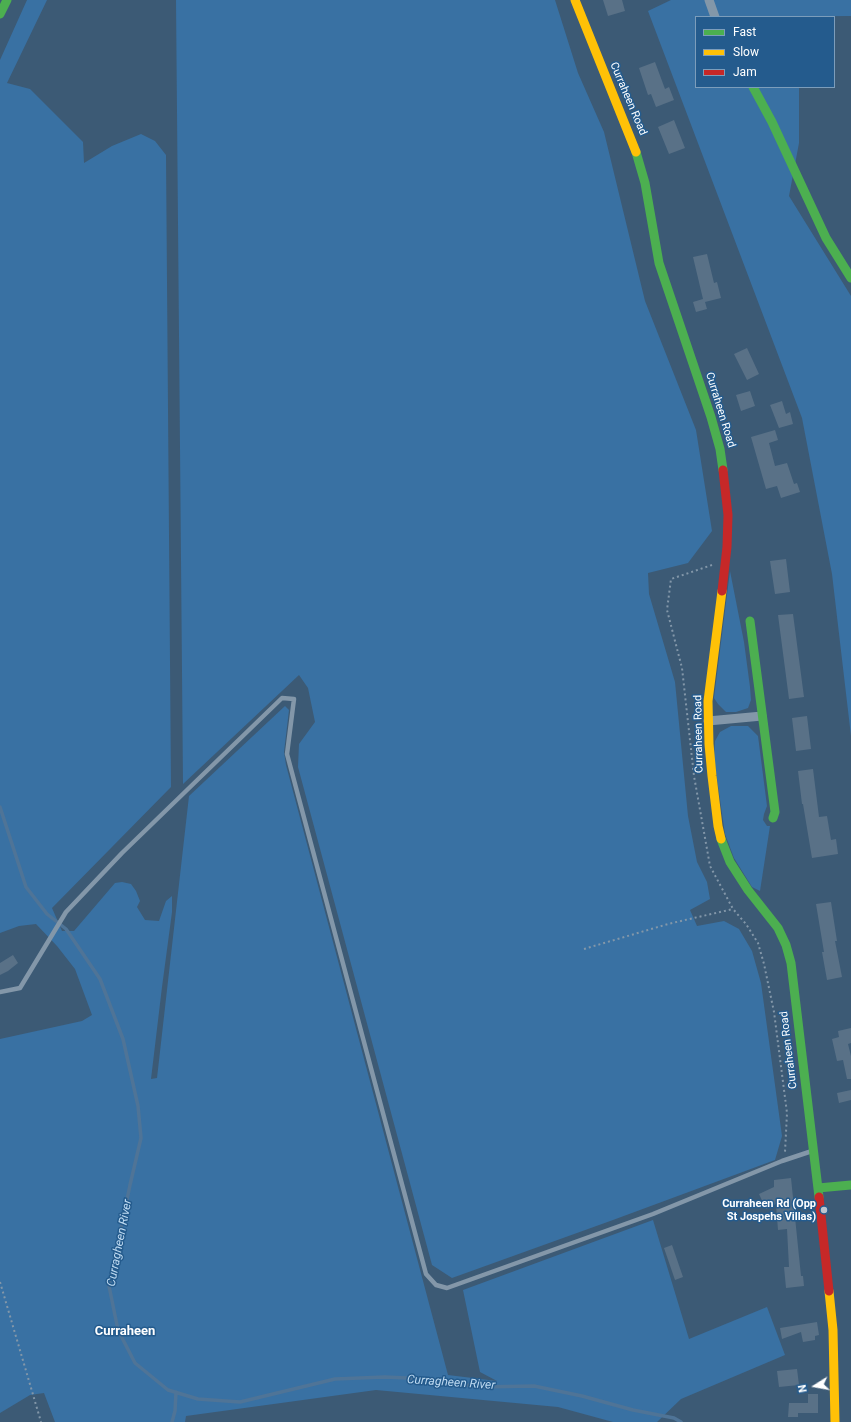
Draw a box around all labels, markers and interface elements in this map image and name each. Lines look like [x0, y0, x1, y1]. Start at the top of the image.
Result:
legend [695, 16, 835, 88]
text: Fast [733, 25, 756, 39]
text: Slow [733, 45, 759, 59]
street label: Curraheen Road [607, 60, 649, 138]
text: Jam [733, 65, 757, 79]
street label: Curraheen Road [702, 371, 738, 449]
street label: Curraheen Road [692, 695, 706, 773]
street label: Curraheen Road [778, 1010, 800, 1090]
place label: Curraheen Rd (Opp St Jospehs Villas) [722, 1197, 816, 1223]
water label: Curragheen River [105, 1198, 135, 1288]
marker: Curraheen Rd (Opp St Jospehs Villas) [819, 1205, 829, 1215]
district label: Curraheen [95, 1324, 155, 1340]
north arrow [795, 1366, 835, 1406]
water label: Curragheen River [406, 1373, 496, 1393]
text: N [796, 1383, 810, 1393]

